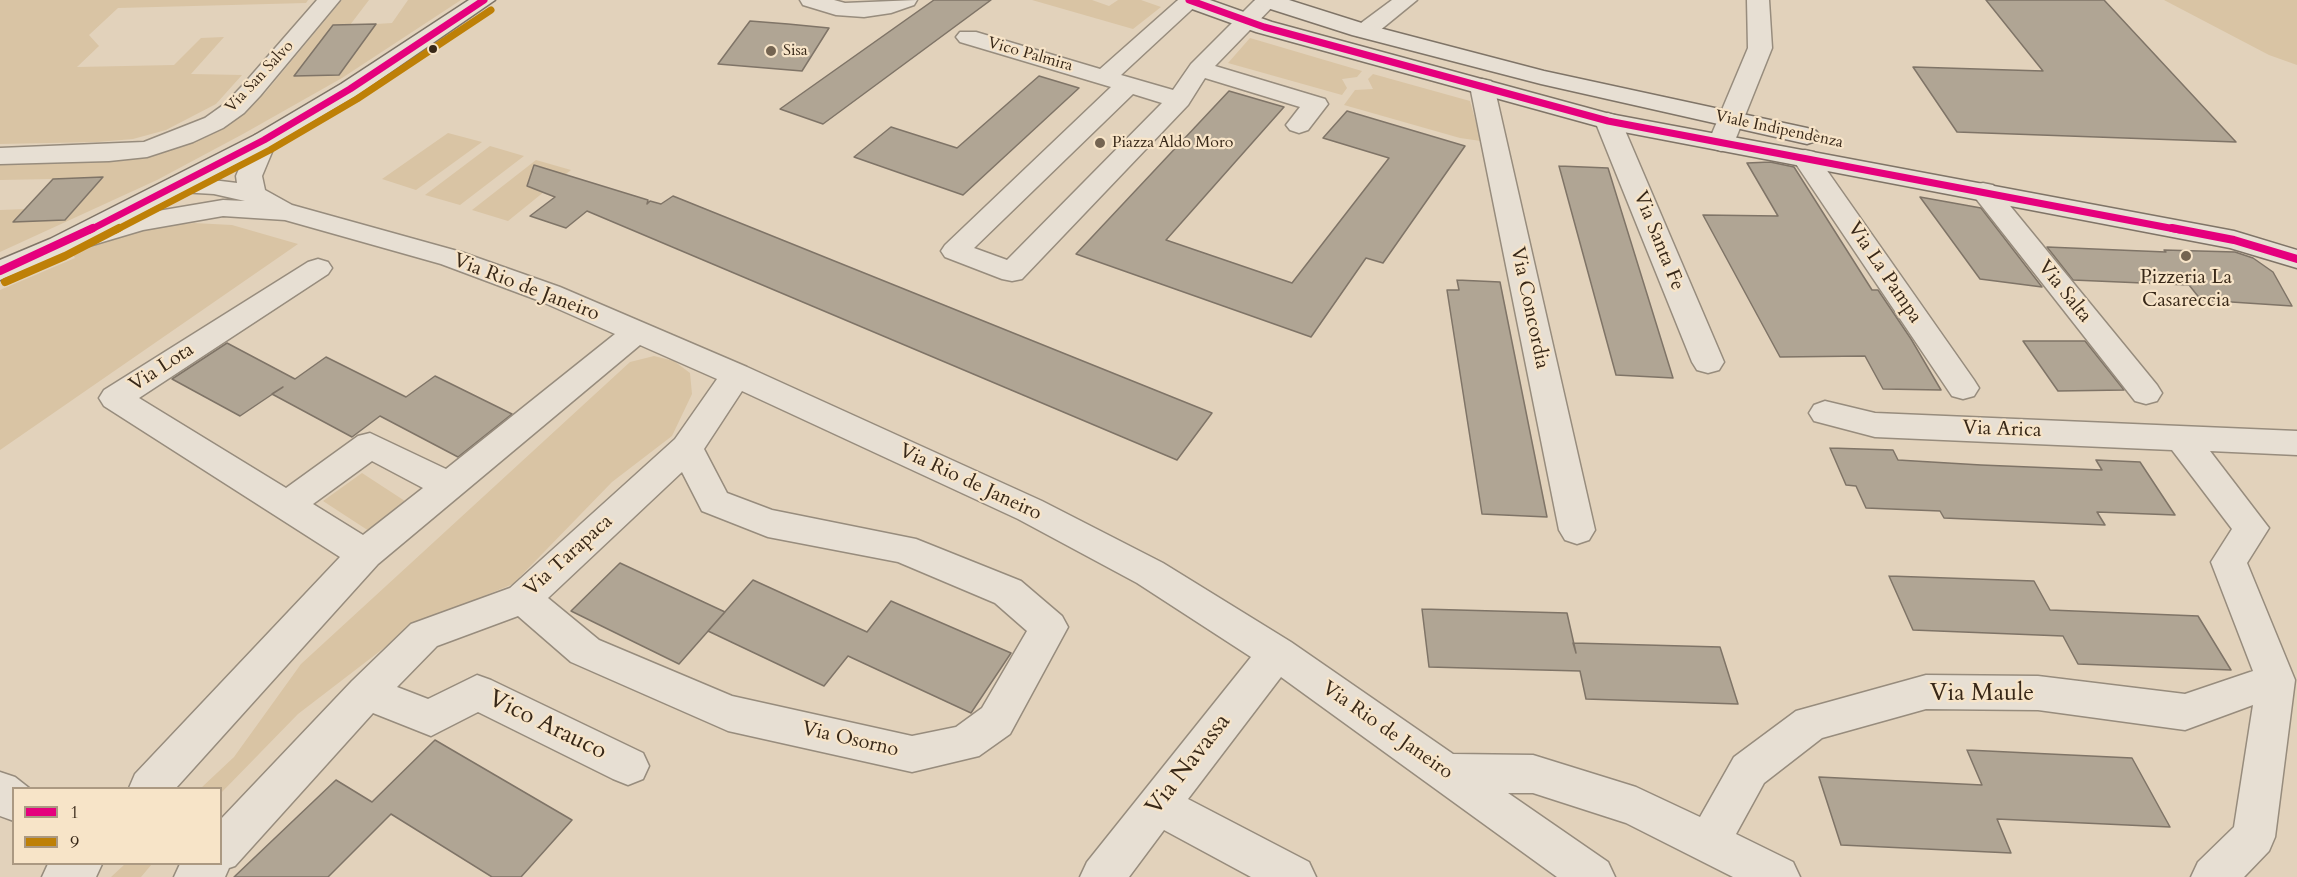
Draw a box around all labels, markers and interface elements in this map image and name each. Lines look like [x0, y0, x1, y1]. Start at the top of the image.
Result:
street label: Vico Palmira [985, 34, 1075, 76]
street label: Via San Salvo [222, 37, 298, 117]
place label: Sisa [783, 41, 808, 61]
unlabelled marker [427, 43, 439, 55]
marker: Sisa [764, 44, 778, 58]
street label: Viale Indipendenza [1713, 107, 1845, 153]
place label: Piazza Aldo Moro [1112, 133, 1234, 153]
marker: Piazza Aldo Moro [1093, 136, 1107, 150]
street label: Via Santa Fe [1627, 188, 1689, 294]
street label: Via La Pampa [1841, 218, 1927, 328]
street label: Via Concordia [1504, 245, 1554, 371]
street label: Via Rio de Janeiro [449, 249, 603, 327]
marker: Pizzeria La Casareccia [2179, 249, 2193, 263]
street label: Via Salta [2032, 256, 2096, 328]
place label: Pizzeria La Casareccia [2140, 266, 2232, 313]
street label: Via Lota [125, 338, 199, 398]
street label: Via Arica [1962, 417, 2042, 443]
street label: Via Rio de Janeiro [895, 439, 1045, 527]
street label: Via Tarapaca [520, 510, 618, 602]
street label: Via Rio de Janeiro [1317, 677, 1457, 785]
street label: Via Maule [1930, 680, 2034, 708]
street label: Vico Arauco [483, 685, 611, 767]
street label: Via Navassa [1140, 708, 1238, 822]
street label: Via Osorno [799, 717, 901, 763]
legend [12, 787, 222, 865]
text: 1 [70, 800, 79, 825]
text: 9 [70, 830, 79, 855]

